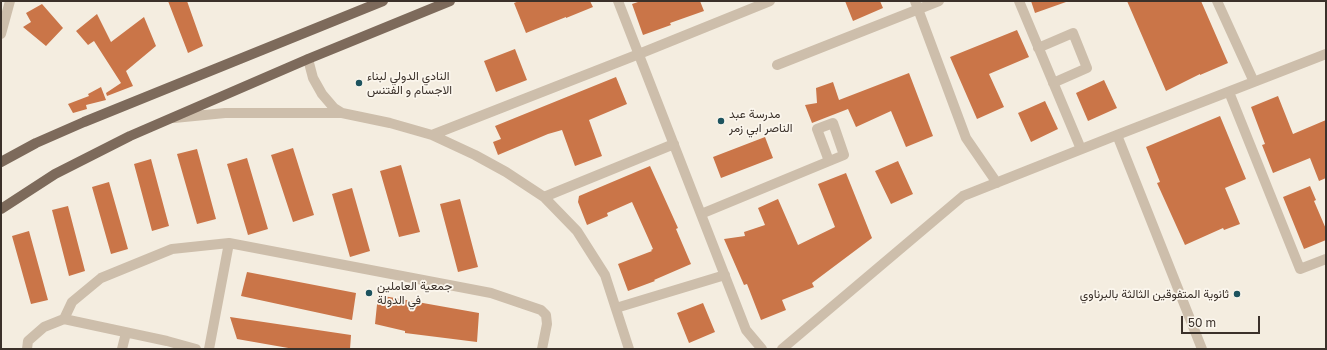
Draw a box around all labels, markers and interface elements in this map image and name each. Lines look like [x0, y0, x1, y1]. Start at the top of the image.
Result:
place label: النادي الدولي لبناء الاجسام و الفتنس [367, 69, 452, 97]
marker: النادي الدولي لبناء الاجسام و الفتنس [354, 78, 364, 88]
place label: مدرسة عبد الناصر ابي زمر [729, 107, 793, 135]
marker: مدرسة عبد الناصر ابي زمر [716, 116, 726, 126]
place label: جمعية العاملين في الدولة [377, 279, 452, 307]
place label: ثانوية المتفوقين الثالثة بالبرناوي [1080, 287, 1229, 301]
marker: جمعية العاملين في الدولة [364, 288, 374, 298]
marker: ثانوية المتفوقين الثالثة بالبرناوي [1232, 289, 1242, 299]
scale bar [1183, 308, 1262, 334]
text: 50 m [1188, 315, 1216, 330]

